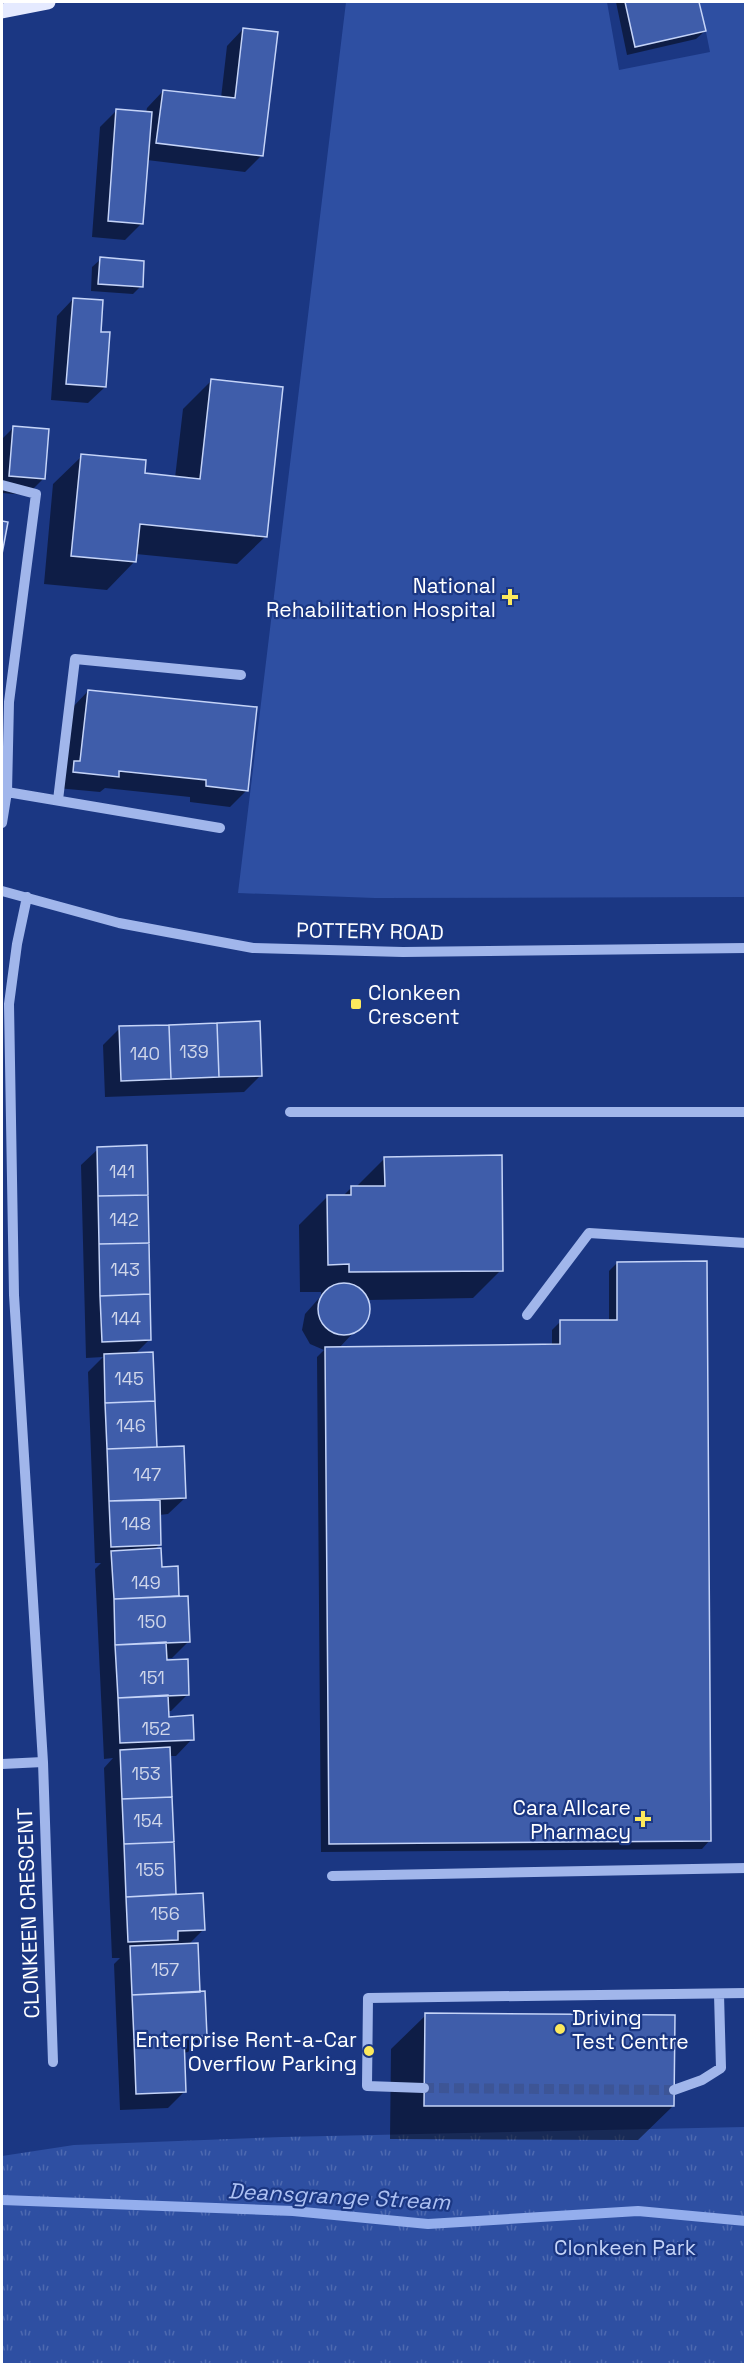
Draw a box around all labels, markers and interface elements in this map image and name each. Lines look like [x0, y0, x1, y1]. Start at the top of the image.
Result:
place label: National Rehabilitation Hospital [266, 572, 496, 623]
marker: National Rehabilitation Hospital [501, 588, 519, 606]
street label: POTTERY ROAD [296, 916, 444, 946]
place label: Clonkeen Crescent [368, 979, 461, 1030]
marker: Clonkeen Crescent [349, 997, 363, 1011]
house number: 139 [179, 1040, 209, 1063]
house number: 140 [130, 1042, 160, 1065]
house number: 141 [109, 1160, 135, 1183]
house number: 142 [109, 1208, 139, 1231]
house number: 143 [110, 1258, 140, 1281]
house number: 144 [111, 1307, 141, 1330]
house number: 145 [114, 1367, 144, 1390]
house number: 146 [116, 1414, 146, 1437]
house number: 147 [133, 1463, 161, 1486]
house number: 148 [121, 1512, 151, 1535]
house number: 149 [131, 1571, 161, 1594]
house number: 150 [137, 1610, 167, 1633]
house number: 151 [139, 1666, 165, 1689]
house number: 152 [141, 1717, 171, 1740]
house number: 153 [131, 1762, 161, 1785]
place label: Cara Allcare Pharmacy [513, 1794, 631, 1845]
street label: CLONKEEN CRESCENT [11, 1807, 45, 2019]
house number: 154 [133, 1809, 163, 1832]
marker: Cara Allcare Pharmacy [636, 1812, 650, 1826]
house number: 155 [135, 1858, 165, 1881]
house number: 156 [150, 1902, 180, 1925]
house number: 157 [151, 1958, 179, 1981]
place label: Driving Test Centre [572, 2004, 689, 2055]
marker: Driving Test Centre [553, 2022, 567, 2036]
place label: Enterprise Rent-a-Car Overflow Parking [135, 2026, 357, 2077]
marker: Enterprise Rent-a-Car Overflow Parking [362, 2044, 376, 2058]
water label: Deansgrange Stream [227, 2176, 452, 2216]
park label: Clonkeen Park [554, 2234, 696, 2261]

